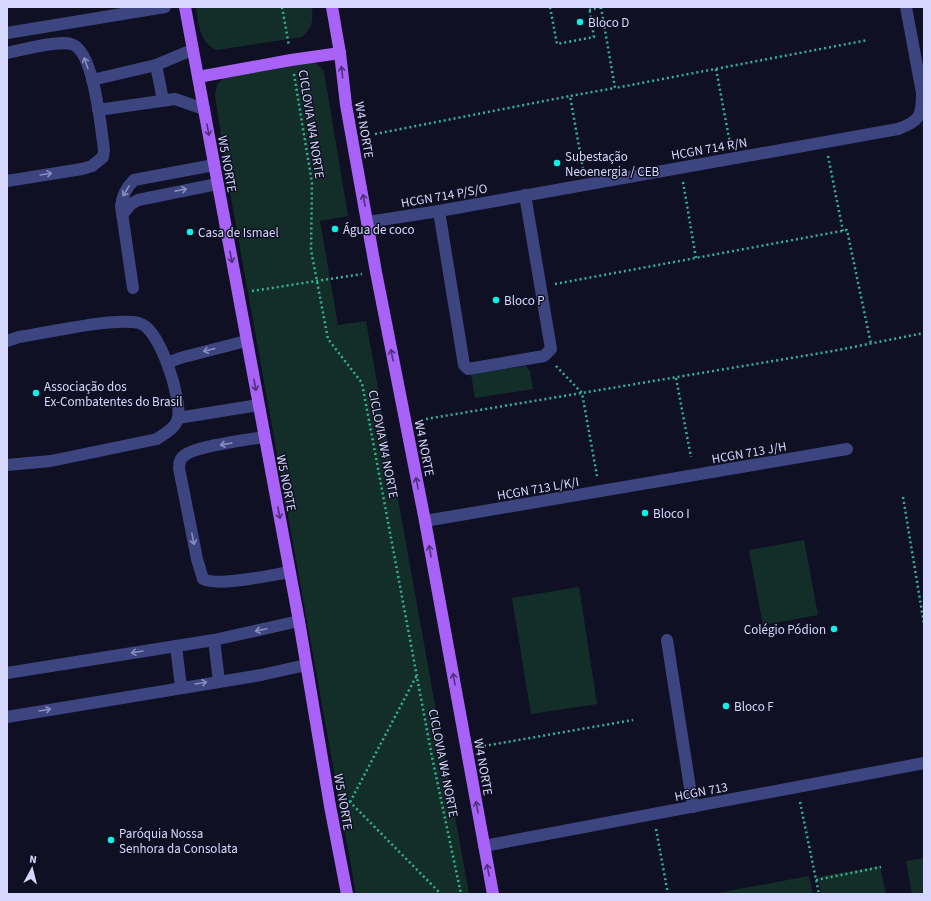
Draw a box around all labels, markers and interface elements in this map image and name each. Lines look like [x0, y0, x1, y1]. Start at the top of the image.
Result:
place label: Bloco D [588, 14, 629, 32]
marker: Bloco D [575, 17, 585, 27]
one-way arrow [82, 56, 89, 69]
one-way arrow [338, 66, 346, 79]
street label: CICLOVIA W4 NORTE [294, 68, 329, 180]
street label: W4 NORTE [350, 100, 378, 160]
one-way arrow [204, 123, 212, 136]
street label: HCGN 714 R/N [670, 133, 749, 165]
street label: W5 NORTE [213, 134, 241, 194]
place label: Subestação Neoenergia / CEB [565, 148, 660, 181]
marker: Subestação Neoenergia / CEB [552, 158, 562, 168]
one-way arrow [39, 170, 52, 178]
street label: HCGN 714 P/S/O [400, 180, 489, 212]
one-way arrow [121, 185, 129, 197]
one-way arrow [174, 186, 187, 194]
one-way arrow [360, 194, 368, 207]
place label: Água de coco [343, 221, 415, 239]
place label: Casa de Ismael [198, 224, 279, 242]
marker: Água de coco [330, 224, 340, 234]
marker: Casa de Ismael [185, 227, 195, 237]
one-way arrow [227, 251, 235, 264]
place label: Bloco P [504, 292, 545, 310]
marker: Bloco P [491, 295, 501, 305]
one-way arrow [202, 347, 215, 355]
one-way arrow [388, 349, 396, 362]
place label: Associação dos Ex-Combatentes do Brasil [44, 378, 182, 411]
one-way arrow [251, 378, 259, 391]
marker: Associação dos Ex-Combatentes do Brasil [31, 388, 41, 398]
street label: CICLOVIA W4 NORTE [364, 389, 402, 500]
street label: W4 NORTE [410, 418, 438, 478]
street label: HCGN 713 J/H [710, 438, 788, 468]
one-way arrow [220, 441, 233, 449]
street label: W5 NORTE [272, 453, 300, 513]
street label: HCGN 713 L/K/I [496, 473, 581, 505]
one-way arrow [413, 477, 421, 490]
place label: Bloco I [653, 505, 690, 523]
one-way arrow [275, 506, 283, 519]
marker: Bloco I [640, 508, 650, 518]
one-way arrow [189, 532, 197, 545]
one-way arrow [426, 545, 434, 558]
place label: Colégio Pódion [744, 621, 826, 639]
marker: Colégio Pódion [829, 624, 839, 634]
one-way arrow [255, 627, 268, 635]
one-way arrow [131, 648, 144, 656]
one-way arrow [449, 673, 457, 686]
one-way arrow [194, 679, 207, 687]
place label: Bloco F [734, 698, 774, 716]
marker: Bloco F [721, 701, 731, 711]
one-way arrow [39, 706, 52, 714]
street label: CICLOVIA W4 NORTE [424, 708, 462, 819]
street label: W4 NORTE [469, 737, 497, 797]
street label: W5 NORTE [329, 772, 357, 832]
street label: HCGN 713 [673, 778, 729, 806]
one-way arrow [473, 801, 481, 814]
place label: Paróquia Nossa Senhora da Consolata [119, 825, 238, 858]
marker: Paróquia Nossa Senhora da Consolata [106, 835, 116, 845]
north arrow [12, 849, 52, 889]
text: N [29, 852, 38, 867]
one-way arrow [484, 864, 492, 877]

